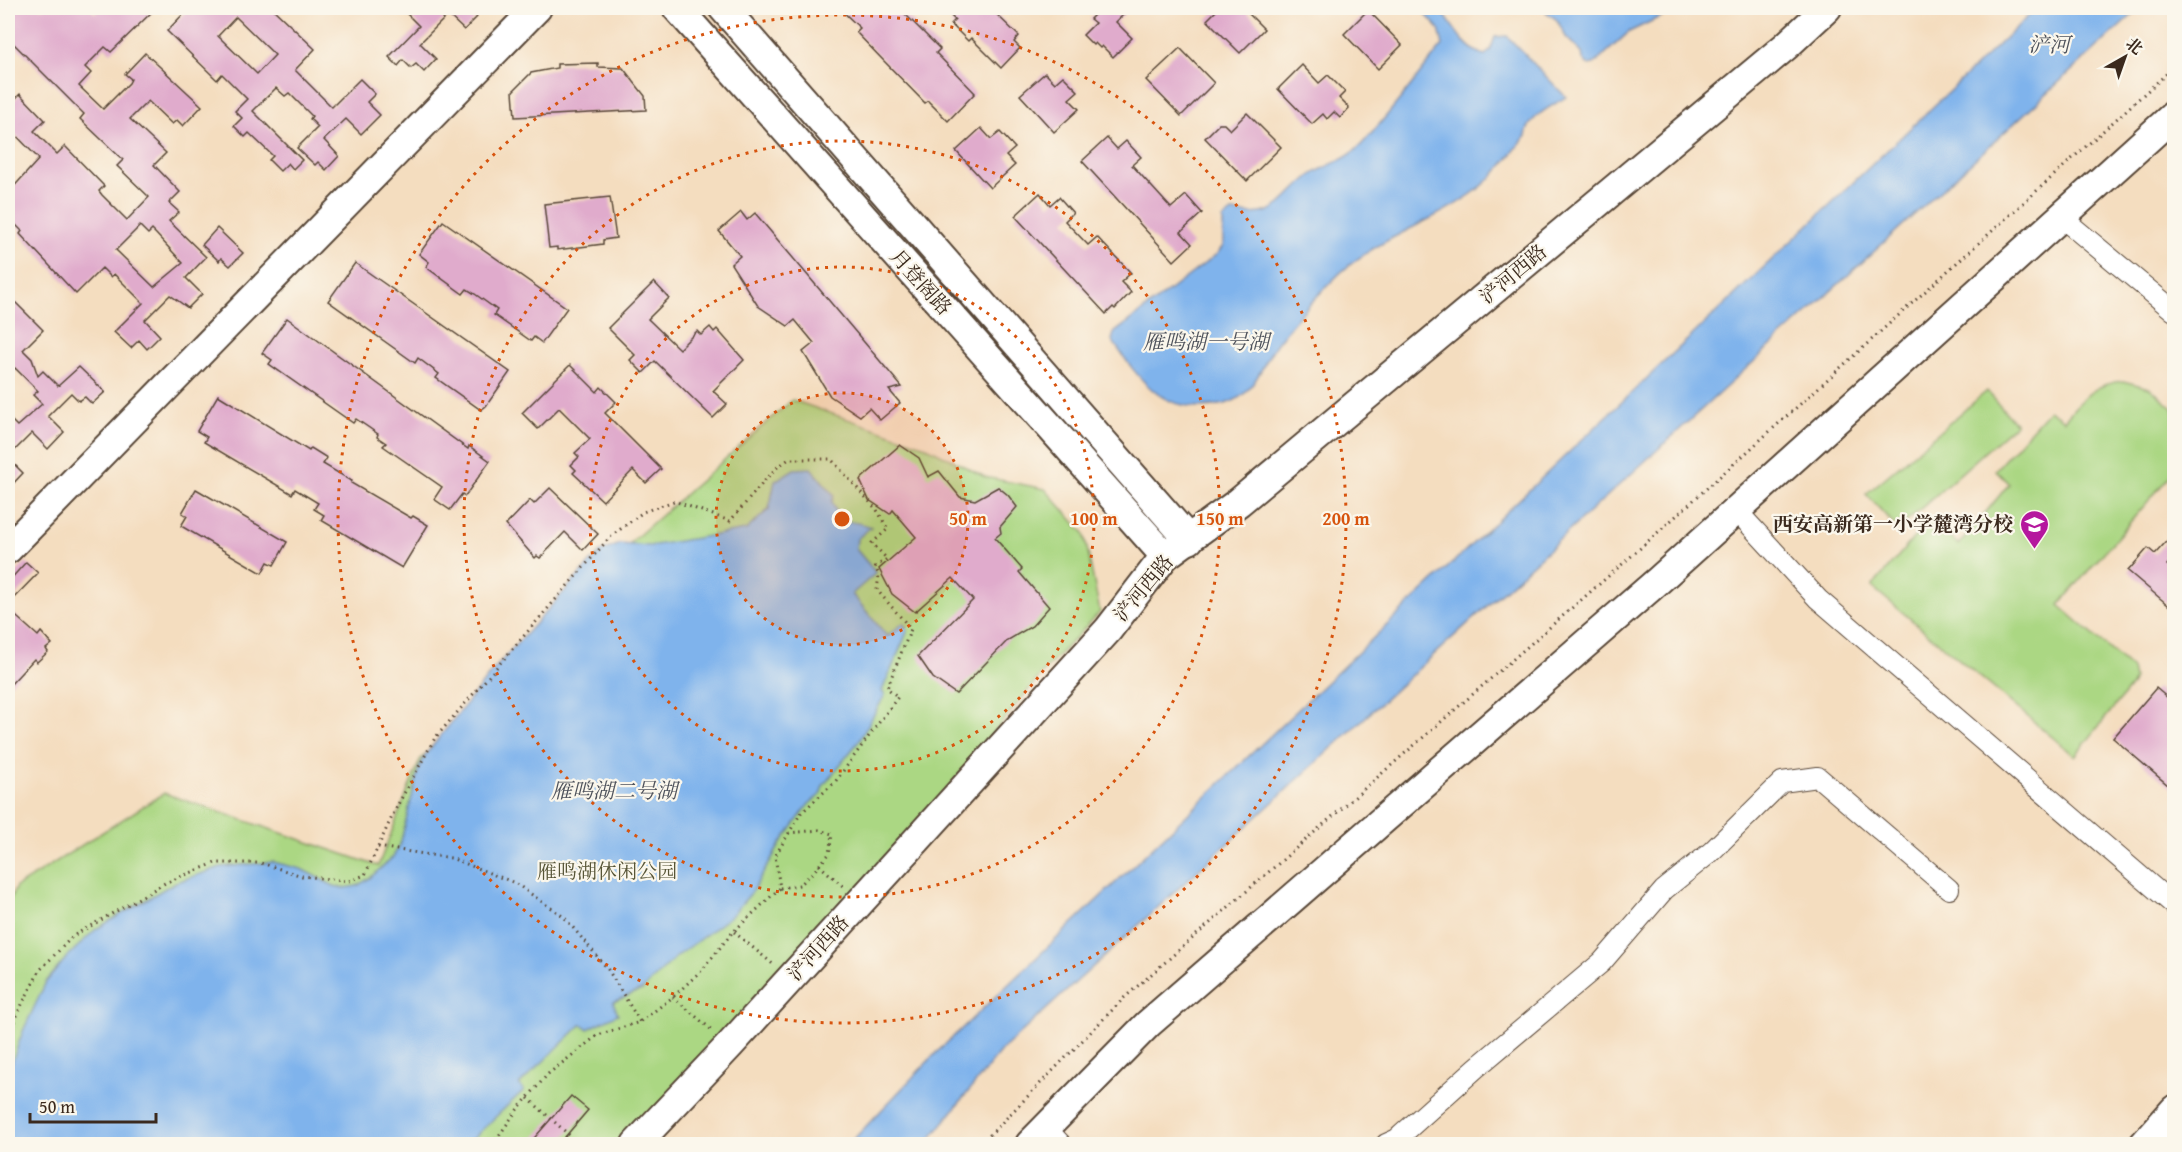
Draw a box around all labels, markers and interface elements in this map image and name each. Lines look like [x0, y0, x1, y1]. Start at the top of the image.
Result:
north arrow [2095, 27, 2155, 87]
water label: 浐河 [2028, 29, 2074, 60]
text: 北 [2121, 31, 2148, 60]
street label: 浐河西路 [1473, 237, 1553, 310]
street label: 月登阁路 [884, 242, 959, 321]
water label: 雁鸣湖一号湖 [1143, 326, 1273, 357]
text: 50 m [949, 505, 988, 532]
text: 100 m [1070, 505, 1118, 532]
text: 150 m [1196, 505, 1244, 532]
text: 200 m [1322, 505, 1370, 532]
school or university icon: 西安高新第一小学麓湾分校 [2018, 508, 2050, 550]
centre of rings [832, 509, 852, 529]
place label: 西安高新第一小学麓湾分校 [1773, 509, 2013, 538]
street label: 浐河西路 [1106, 548, 1179, 628]
water label: 雁鸣湖二号湖 [551, 775, 681, 806]
park label: 雁鸣湖休闲公园 [537, 856, 677, 885]
street label: 浐河西路 [780, 908, 855, 987]
scale bar [30, 1086, 156, 1124]
text: 50 m [39, 1093, 75, 1120]

